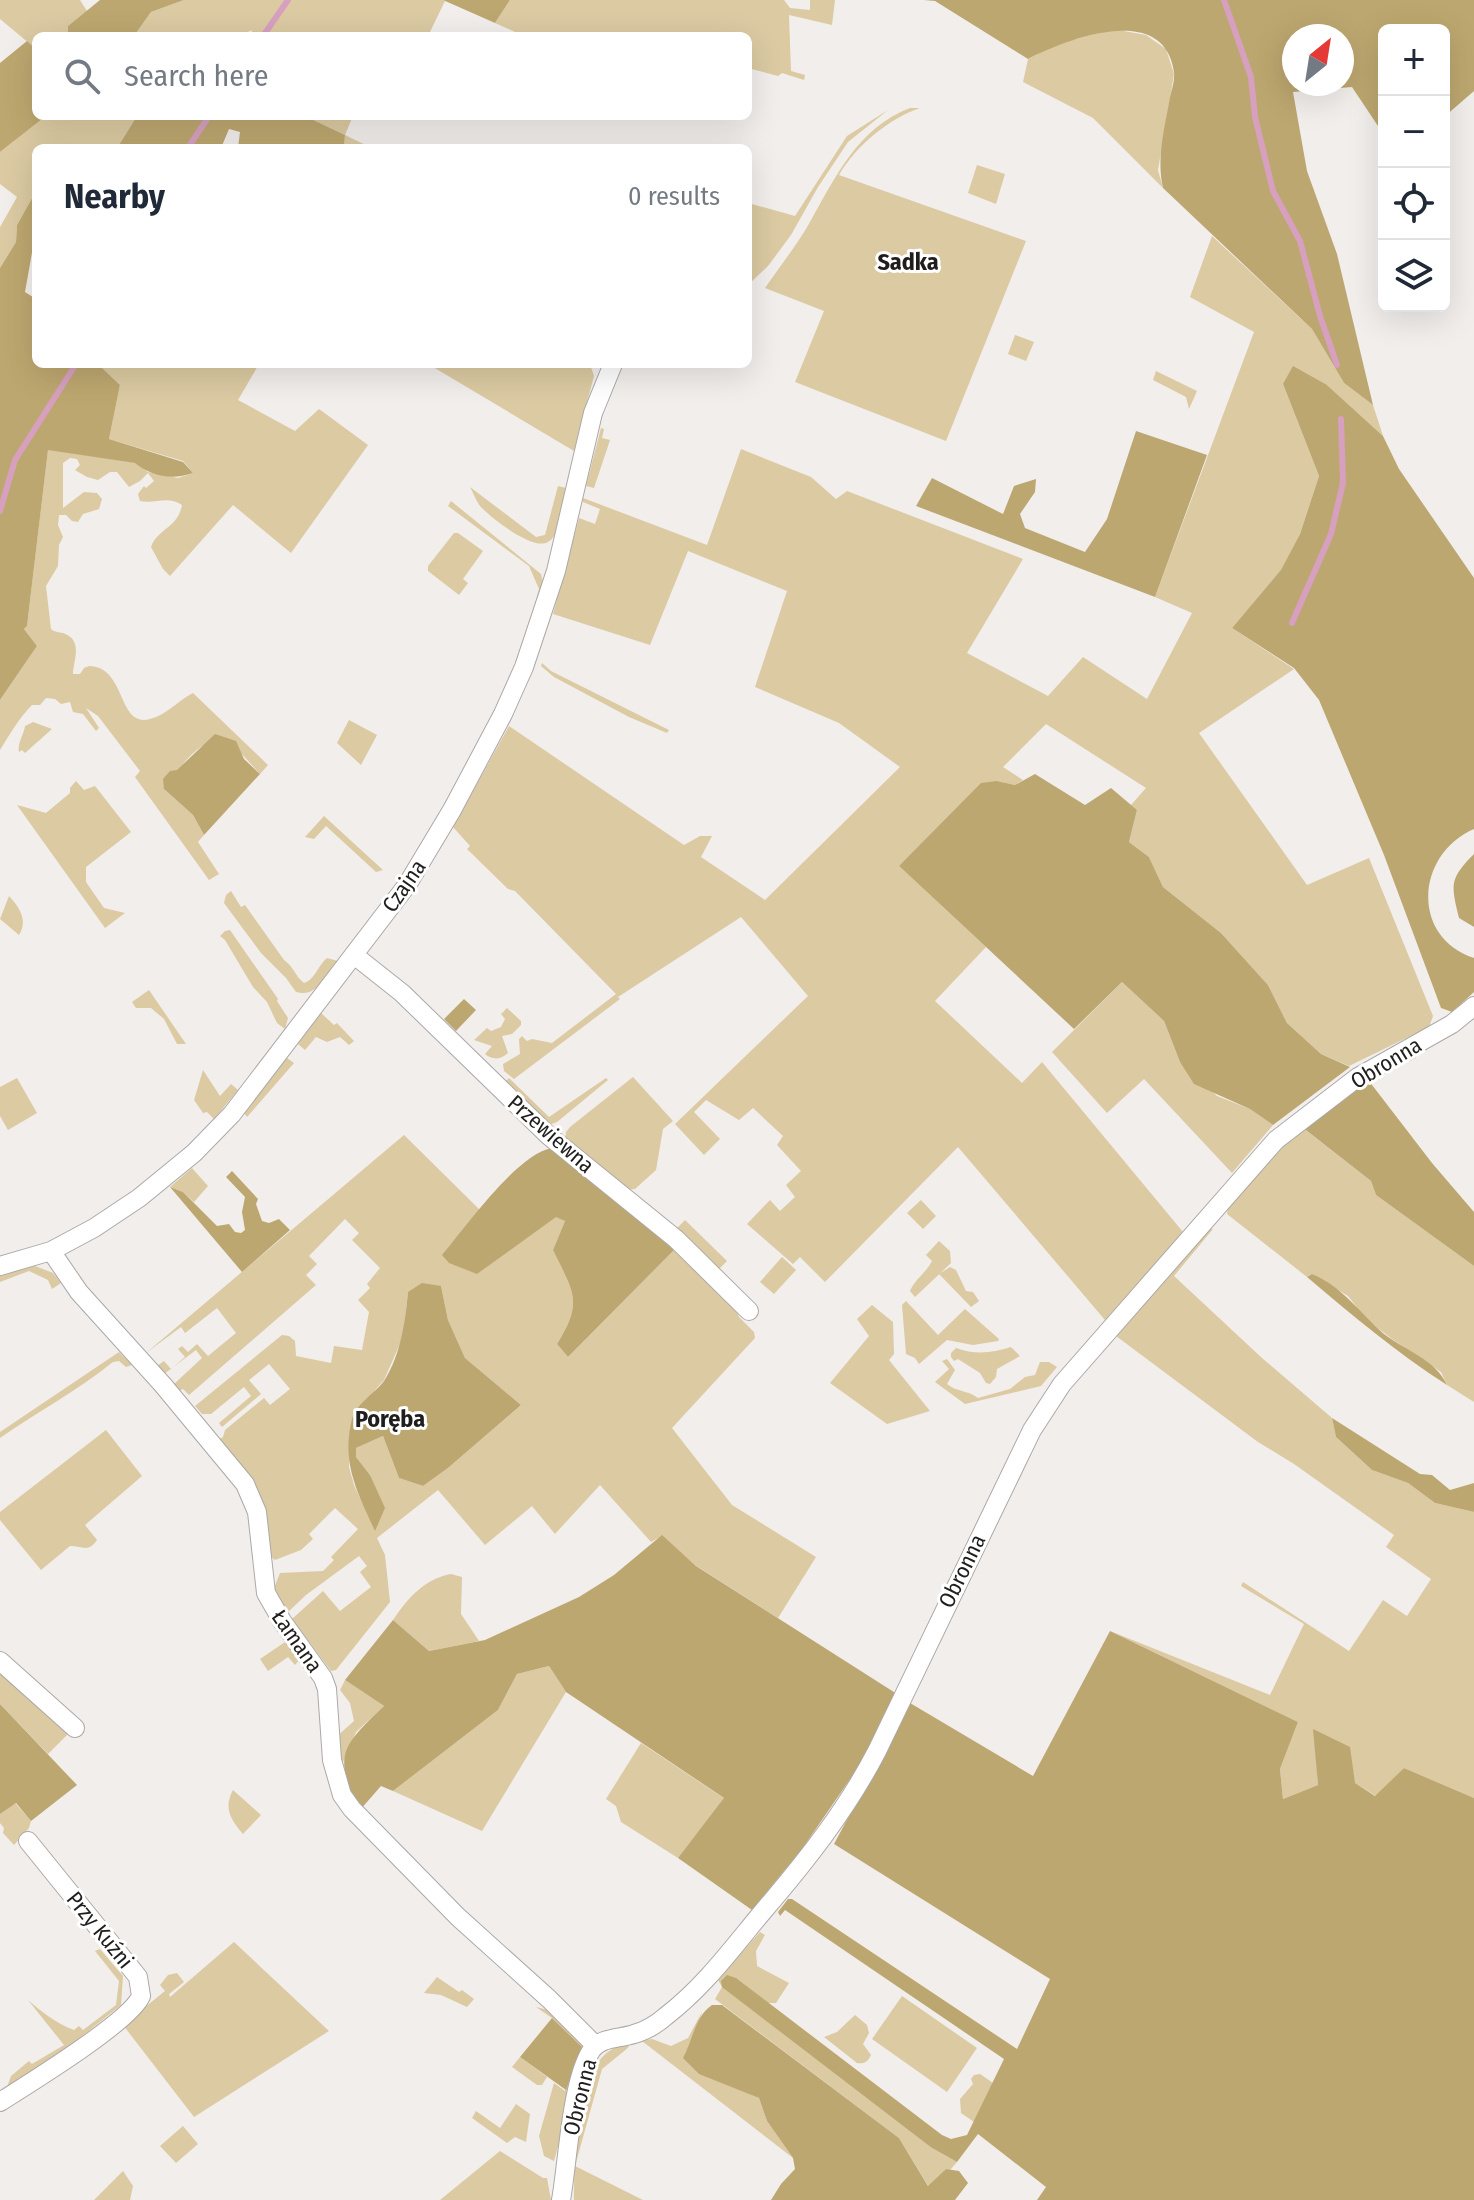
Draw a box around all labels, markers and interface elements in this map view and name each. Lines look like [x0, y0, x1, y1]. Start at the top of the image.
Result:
north arrow [1282, 24, 1354, 96]
map controls [1378, 24, 1450, 312]
button: + [1378, 24, 1450, 96]
search box [32, 32, 752, 120]
icon: search [60, 54, 104, 98]
text: Search here [124, 58, 269, 94]
button: − [1378, 96, 1450, 168]
button: locate [1378, 168, 1450, 240]
text: Nearby [64, 176, 165, 217]
text: 0 results [628, 181, 720, 212]
button: layers [1378, 240, 1450, 312]
district label: Sadka [877, 248, 939, 276]
street label: Czajna [376, 854, 432, 918]
street label: Obronna [1346, 1031, 1426, 1095]
street label: Przewiewna [502, 1089, 600, 1179]
district label: Poręba [355, 1405, 425, 1433]
street label: Obronna [933, 1530, 991, 1612]
street label: Łamana [266, 1604, 328, 1678]
street label: Przy Kuźni [61, 1886, 139, 1974]
street label: Obronna [557, 2056, 603, 2138]

